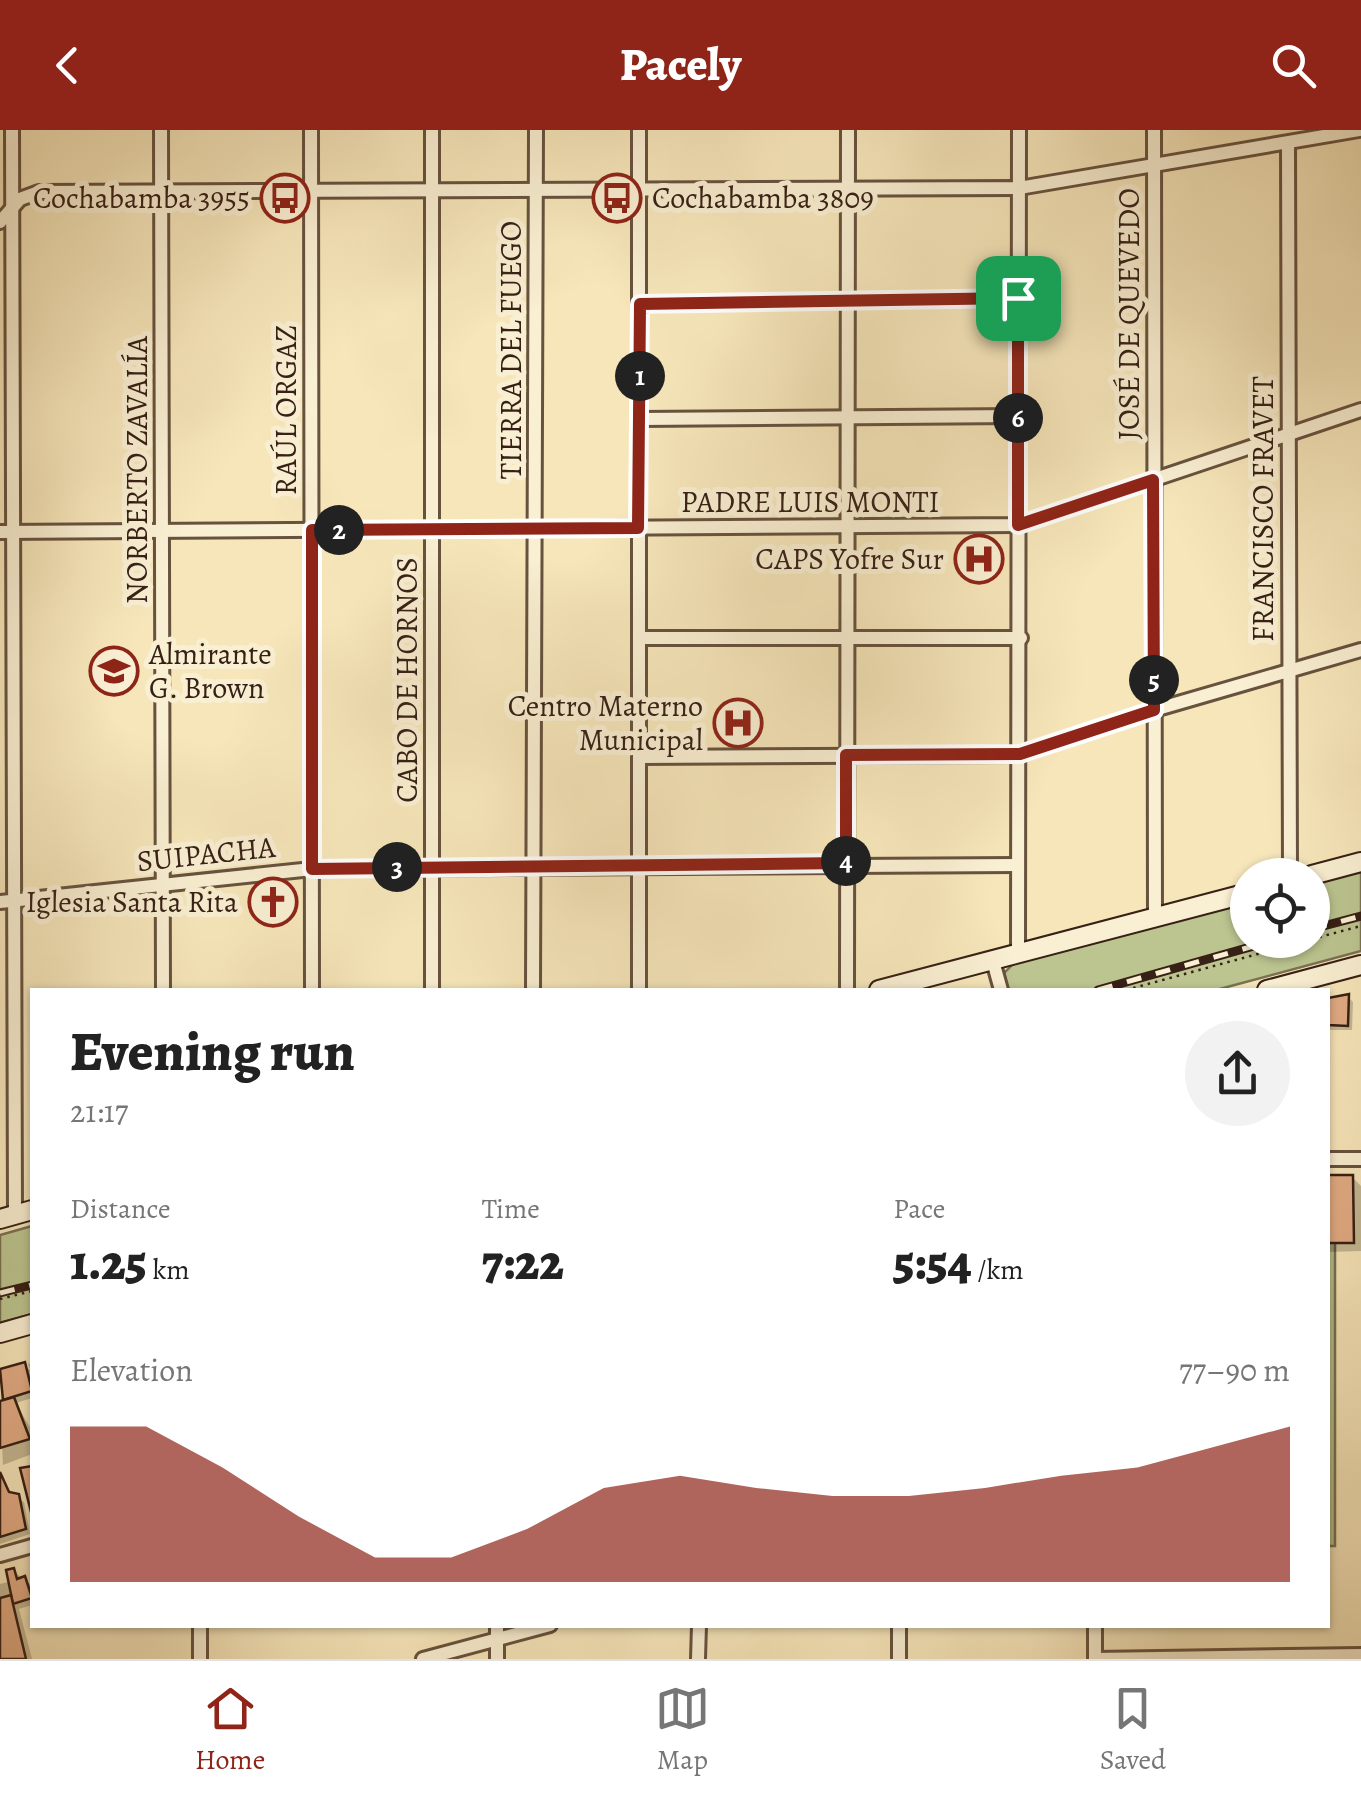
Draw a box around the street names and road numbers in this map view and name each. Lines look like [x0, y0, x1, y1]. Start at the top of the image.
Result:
street label: JOSÉ DE QUEVEDO [1109, 188, 1149, 440]
street label: TIERRA DEL FUEGO [491, 221, 531, 479]
street label: RAÚL ORGAZ [266, 325, 306, 495]
street label: NORBERTO ZAVALÍA [117, 336, 157, 604]
street label: FRANCISCO FRAVET [1243, 376, 1283, 642]
street label: PADRE LUIS MONTI [681, 482, 939, 522]
street label: CABO DE HORNOS [387, 557, 427, 803]
street label: SUIPACHA [135, 827, 278, 881]

